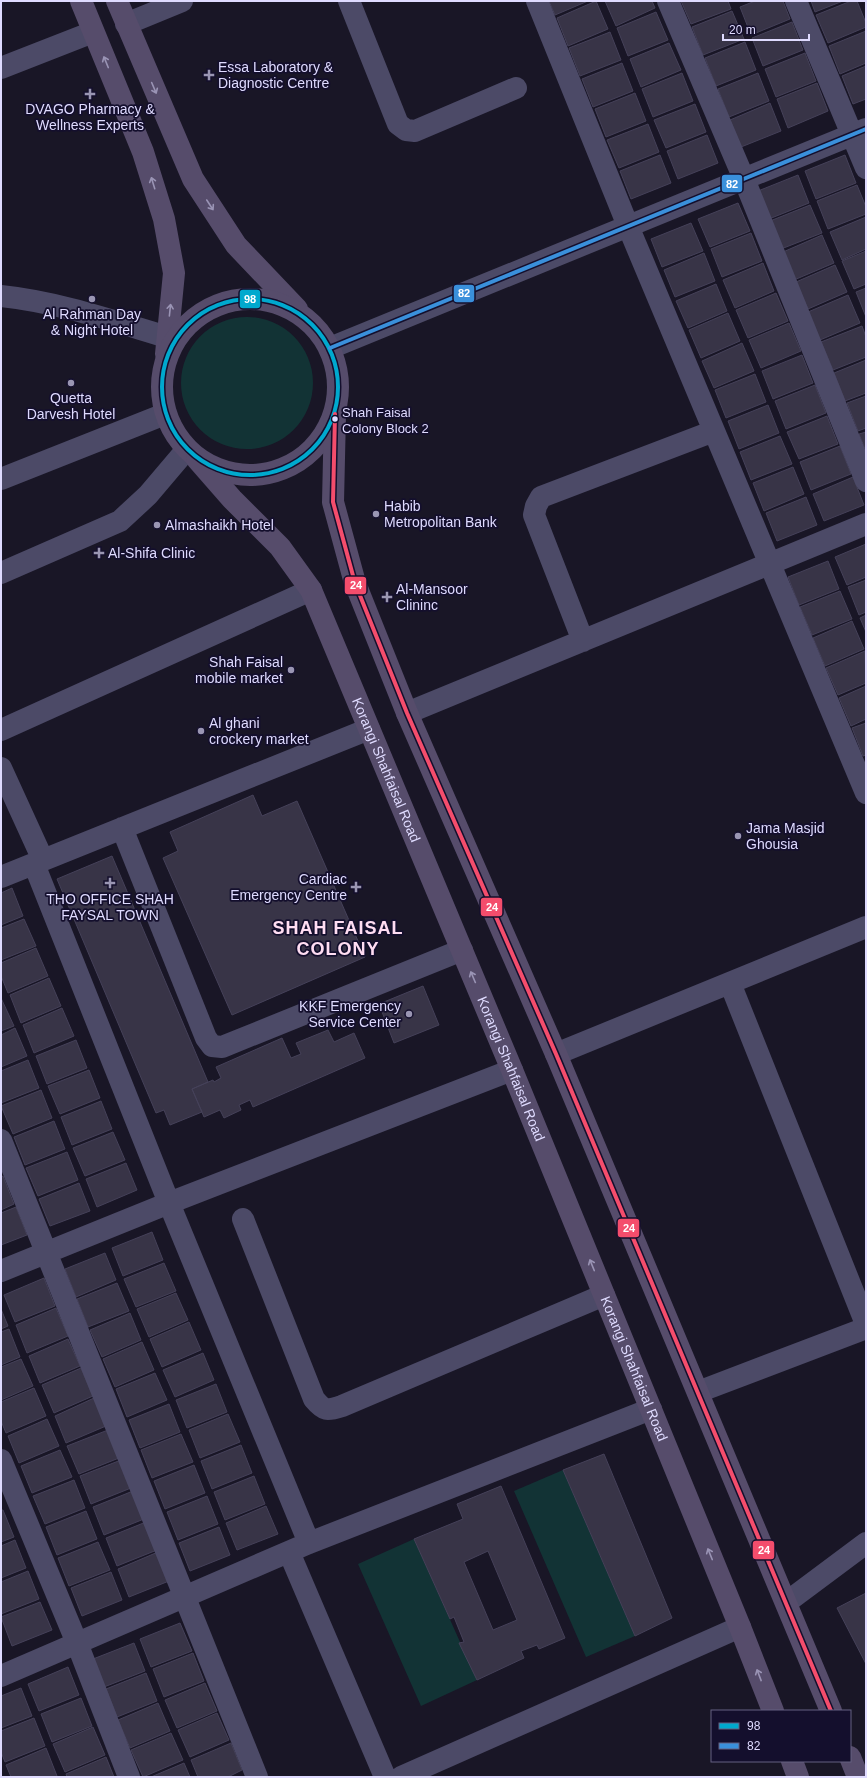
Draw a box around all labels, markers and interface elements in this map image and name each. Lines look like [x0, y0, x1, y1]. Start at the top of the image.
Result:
scale bar [723, 16, 809, 42]
text: 20 m [729, 23, 756, 37]
one-way arrow [102, 56, 109, 68]
place label: Essa Laboratory & Diagnostic Centre [218, 59, 334, 91]
marker: Essa Laboratory & Diagnostic Centre [203, 69, 215, 81]
one-way arrow [151, 82, 158, 94]
marker: DVAGO Pharmacy & Wellness Experts [85, 89, 95, 99]
place label: DVAGO Pharmacy & Wellness Experts [25, 101, 155, 133]
line badge: 82 [721, 174, 743, 193]
one-way arrow [149, 177, 156, 190]
text: 82 [726, 178, 738, 190]
one-way arrow [206, 199, 214, 210]
line badge: 82 [453, 284, 475, 303]
text: 82 [458, 287, 470, 299]
line badge: 98 [239, 289, 261, 309]
text: 98 [244, 293, 256, 305]
marker: Al Rahman Day & Night Hotel [87, 294, 97, 304]
one-way arrow [166, 304, 174, 317]
place label: Al Rahman Day & Night Hotel [43, 306, 141, 338]
marker: Quetta Darvesh Hotel [66, 378, 76, 388]
place label: Quetta Darvesh Hotel [27, 390, 115, 422]
place label: Shah Faisal Colony Block 2 [342, 405, 429, 436]
marker: Shah Faisal Colony Block 2 [330, 414, 340, 424]
place label: Habib Metropolitan Bank [384, 498, 498, 530]
marker: Habib Metropolitan Bank [371, 509, 381, 519]
place label: Almashaikh Hotel [165, 517, 274, 533]
marker: Almashaikh Hotel [152, 520, 162, 530]
place label: Al-Shifa Clinic [108, 545, 195, 561]
marker: Al-Shifa Clinic [93, 547, 105, 559]
line badge: 24 [344, 576, 367, 595]
text: 24 [350, 579, 363, 591]
place label: Al-Mansoor Clininc [396, 581, 468, 613]
marker: Al-Mansoor Clininc [381, 591, 393, 603]
place label: Shah Faisal mobile market [195, 654, 283, 686]
marker: Shah Faisal mobile market [286, 665, 296, 675]
street label: Korangi Shahfaisal Road [349, 695, 424, 844]
place label: Al ghani crockery market [209, 715, 309, 747]
marker: Al ghani crockery market [196, 726, 206, 736]
place label: Jama Masjid Ghousia [746, 820, 825, 852]
marker: Jama Masjid Ghousia [733, 831, 743, 841]
place label: Cardiac Emergency Centre [230, 871, 347, 903]
marker: THO OFFICE SHAH FAYSAL TOWN [104, 877, 116, 889]
marker: Cardiac Emergency Centre [350, 881, 362, 893]
place label: THO OFFICE SHAH FAYSAL TOWN [46, 891, 174, 923]
line badge: 24 [480, 897, 503, 917]
text: 24 [486, 901, 499, 913]
district label: SHAH FAISAL COLONY [272, 918, 404, 959]
one-way arrow [468, 971, 476, 983]
street label: Korangi Shahfaisal Road [474, 994, 548, 1143]
place label: KKF Emergency Service Center [299, 998, 401, 1030]
marker: KKF Emergency Service Center [404, 1009, 414, 1019]
line badge: 24 [617, 1218, 640, 1238]
text: 24 [623, 1222, 636, 1234]
one-way arrow [588, 1260, 595, 1272]
street label: Korangi Shahfaisal Road [597, 1294, 671, 1443]
line badge: 24 [752, 1540, 775, 1560]
text: 24 [758, 1544, 771, 1556]
one-way arrow [706, 1548, 714, 1560]
one-way arrow [754, 1669, 762, 1681]
legend [711, 1710, 851, 1762]
text: 98 [747, 1719, 761, 1733]
text: 82 [747, 1739, 761, 1753]

